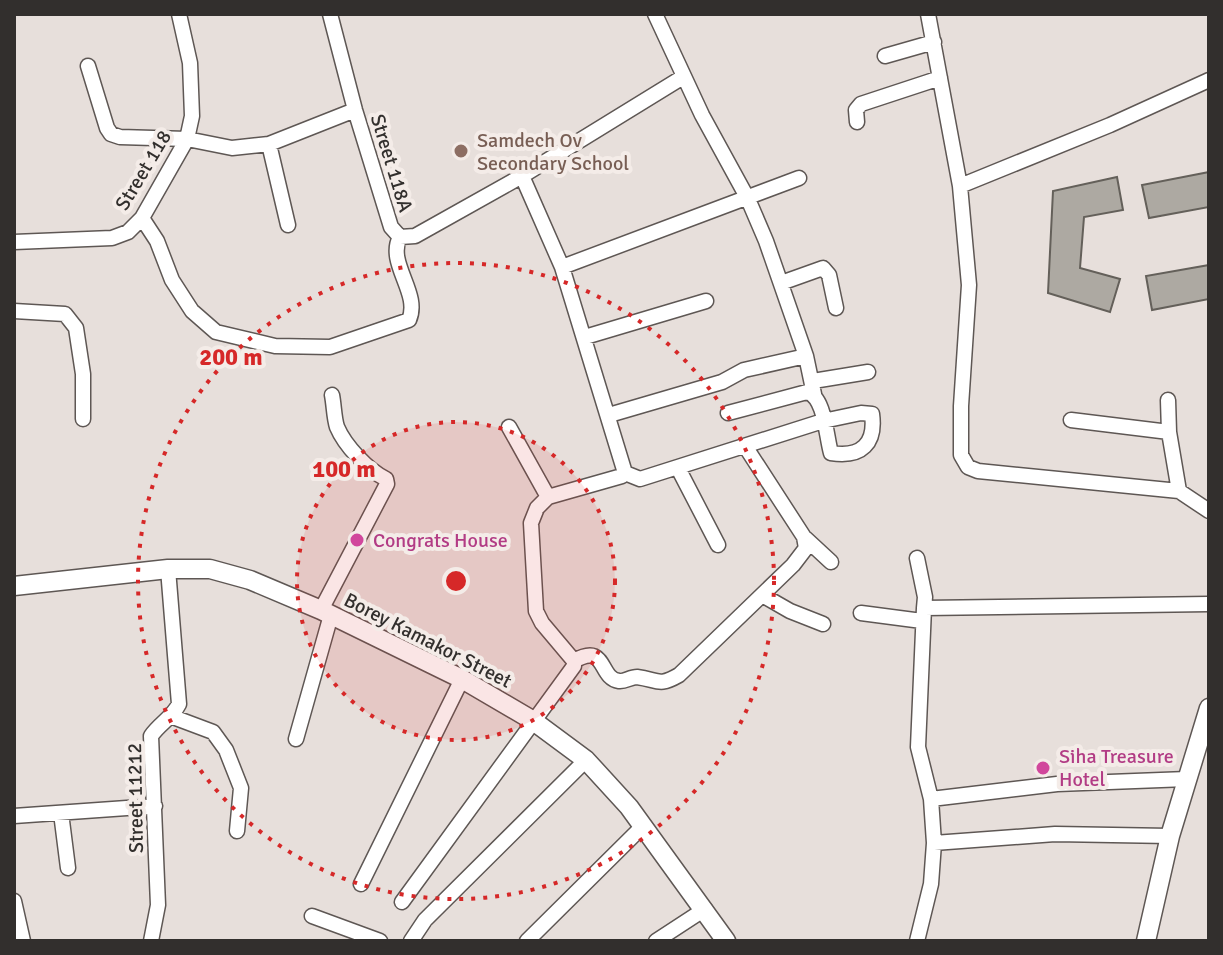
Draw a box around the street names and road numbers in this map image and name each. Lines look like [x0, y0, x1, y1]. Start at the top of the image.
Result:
street label: Street 118A [365, 111, 418, 215]
street label: Street 118 [110, 126, 177, 215]
street label: Borey Kamakor Street [340, 587, 516, 694]
street label: Street 11212 [122, 743, 149, 853]

